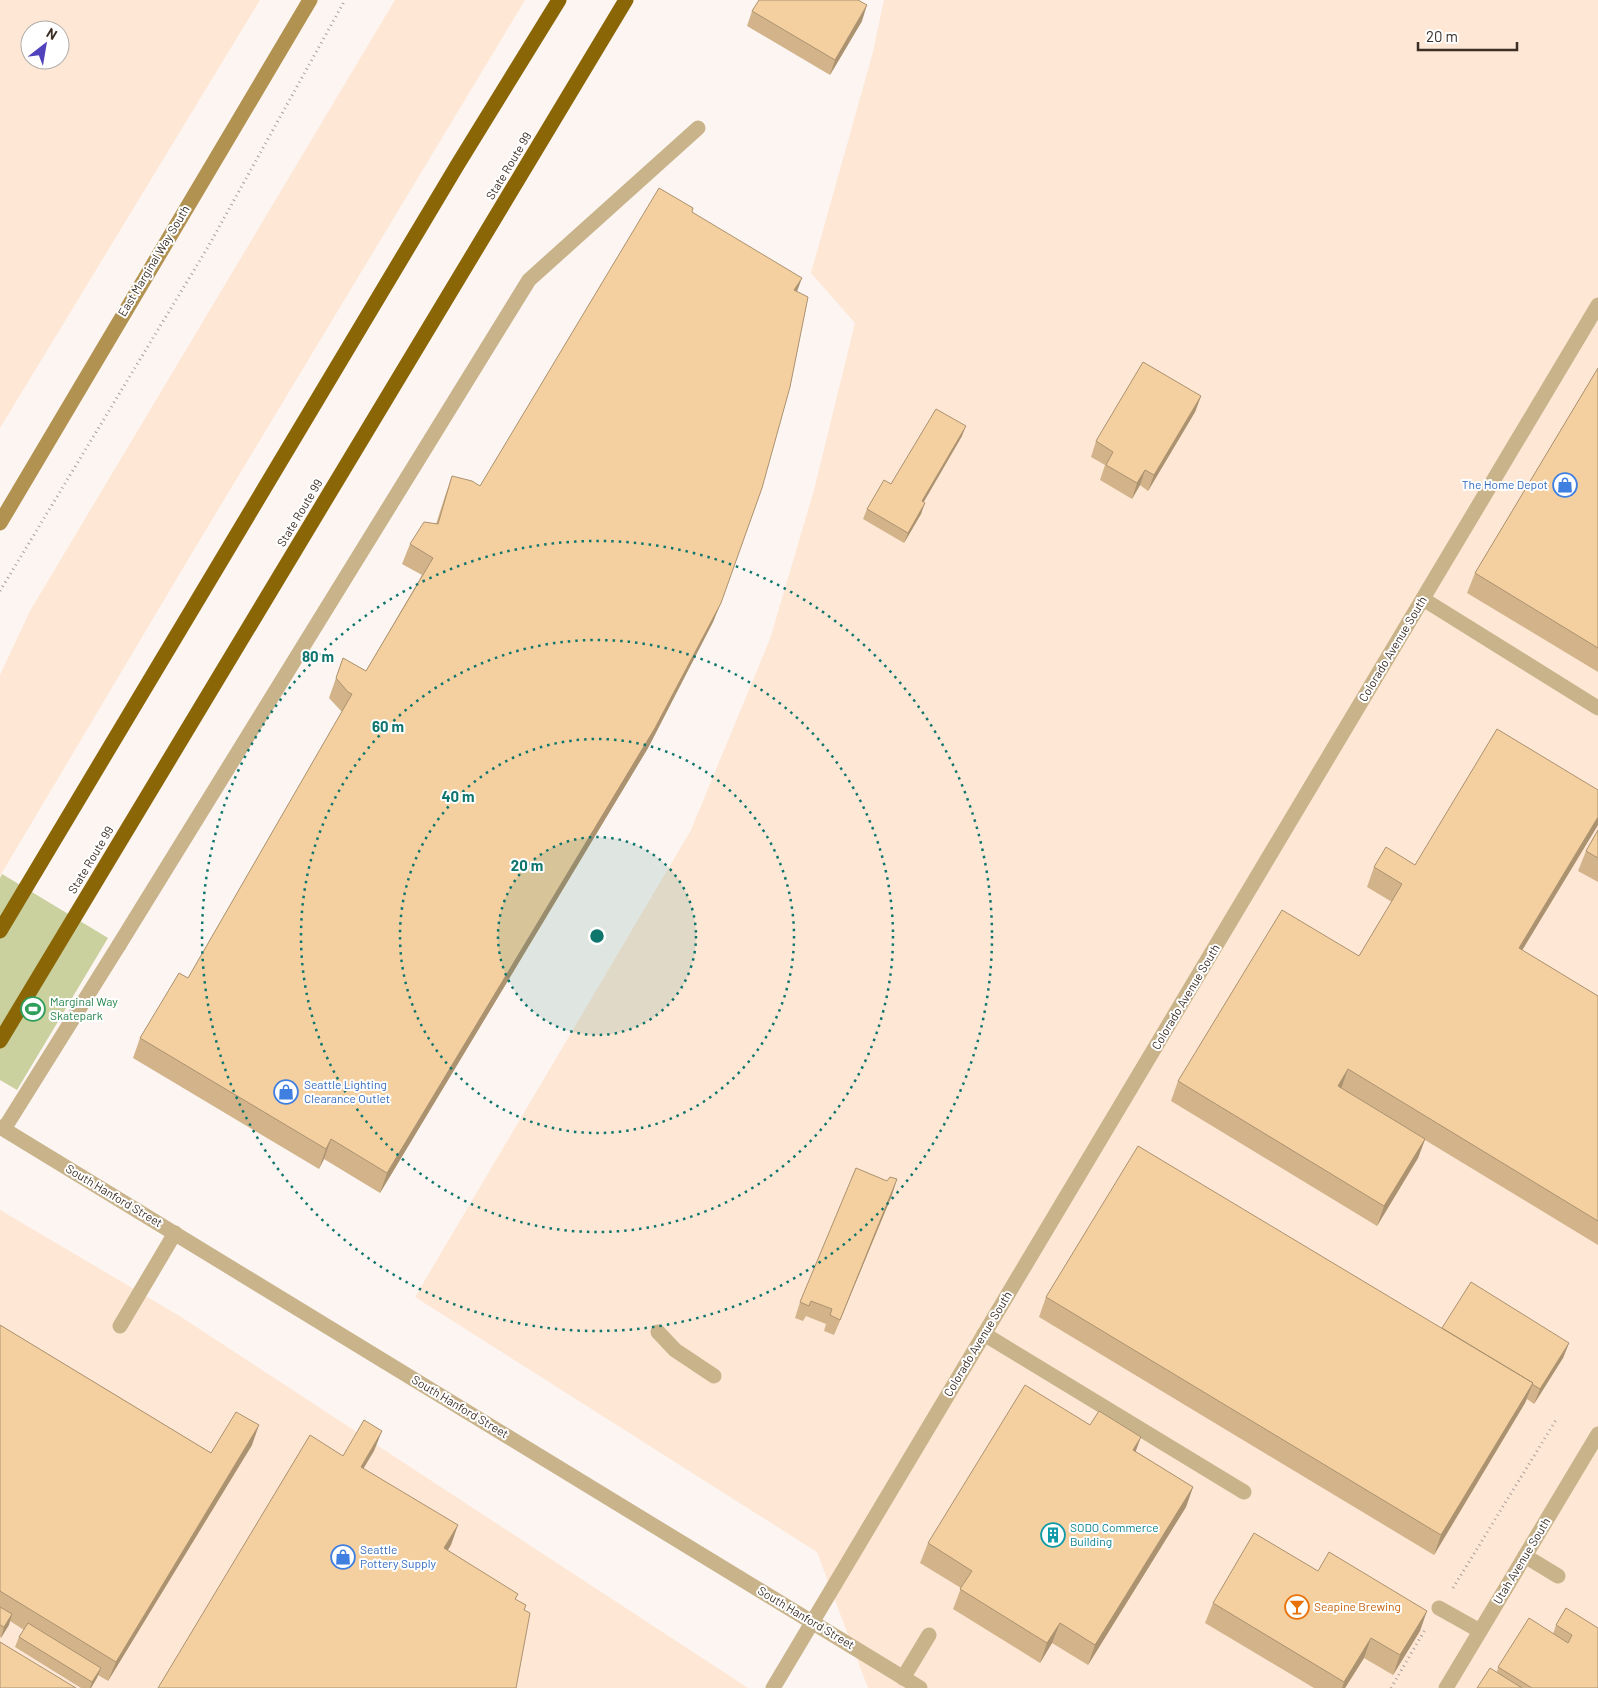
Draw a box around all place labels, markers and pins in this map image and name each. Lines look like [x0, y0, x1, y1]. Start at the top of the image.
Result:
shop icon: The Home Depot [1552, 472, 1578, 498]
place label: The Home Depot [1462, 477, 1548, 491]
centre of rings [588, 927, 606, 945]
place label: Marginal Way Skatepark [50, 994, 118, 1022]
sports icon: Marginal Way Skatepark [20, 996, 46, 1022]
place label: Seattle Lighting Clearance Outlet [304, 1077, 390, 1105]
shop icon: Seattle Lighting Clearance Outlet [273, 1079, 299, 1105]
place label: SODO Commerce Building [1070, 1520, 1159, 1548]
building icon: SODO Commerce Building [1040, 1522, 1066, 1548]
place label: Seattle Pottery Supply [360, 1542, 436, 1570]
shop icon: Seattle Pottery Supply [330, 1544, 356, 1570]
bar icon: Seapine Brewing [1284, 1594, 1310, 1620]
place label: Seapine Brewing [1314, 1599, 1401, 1613]

